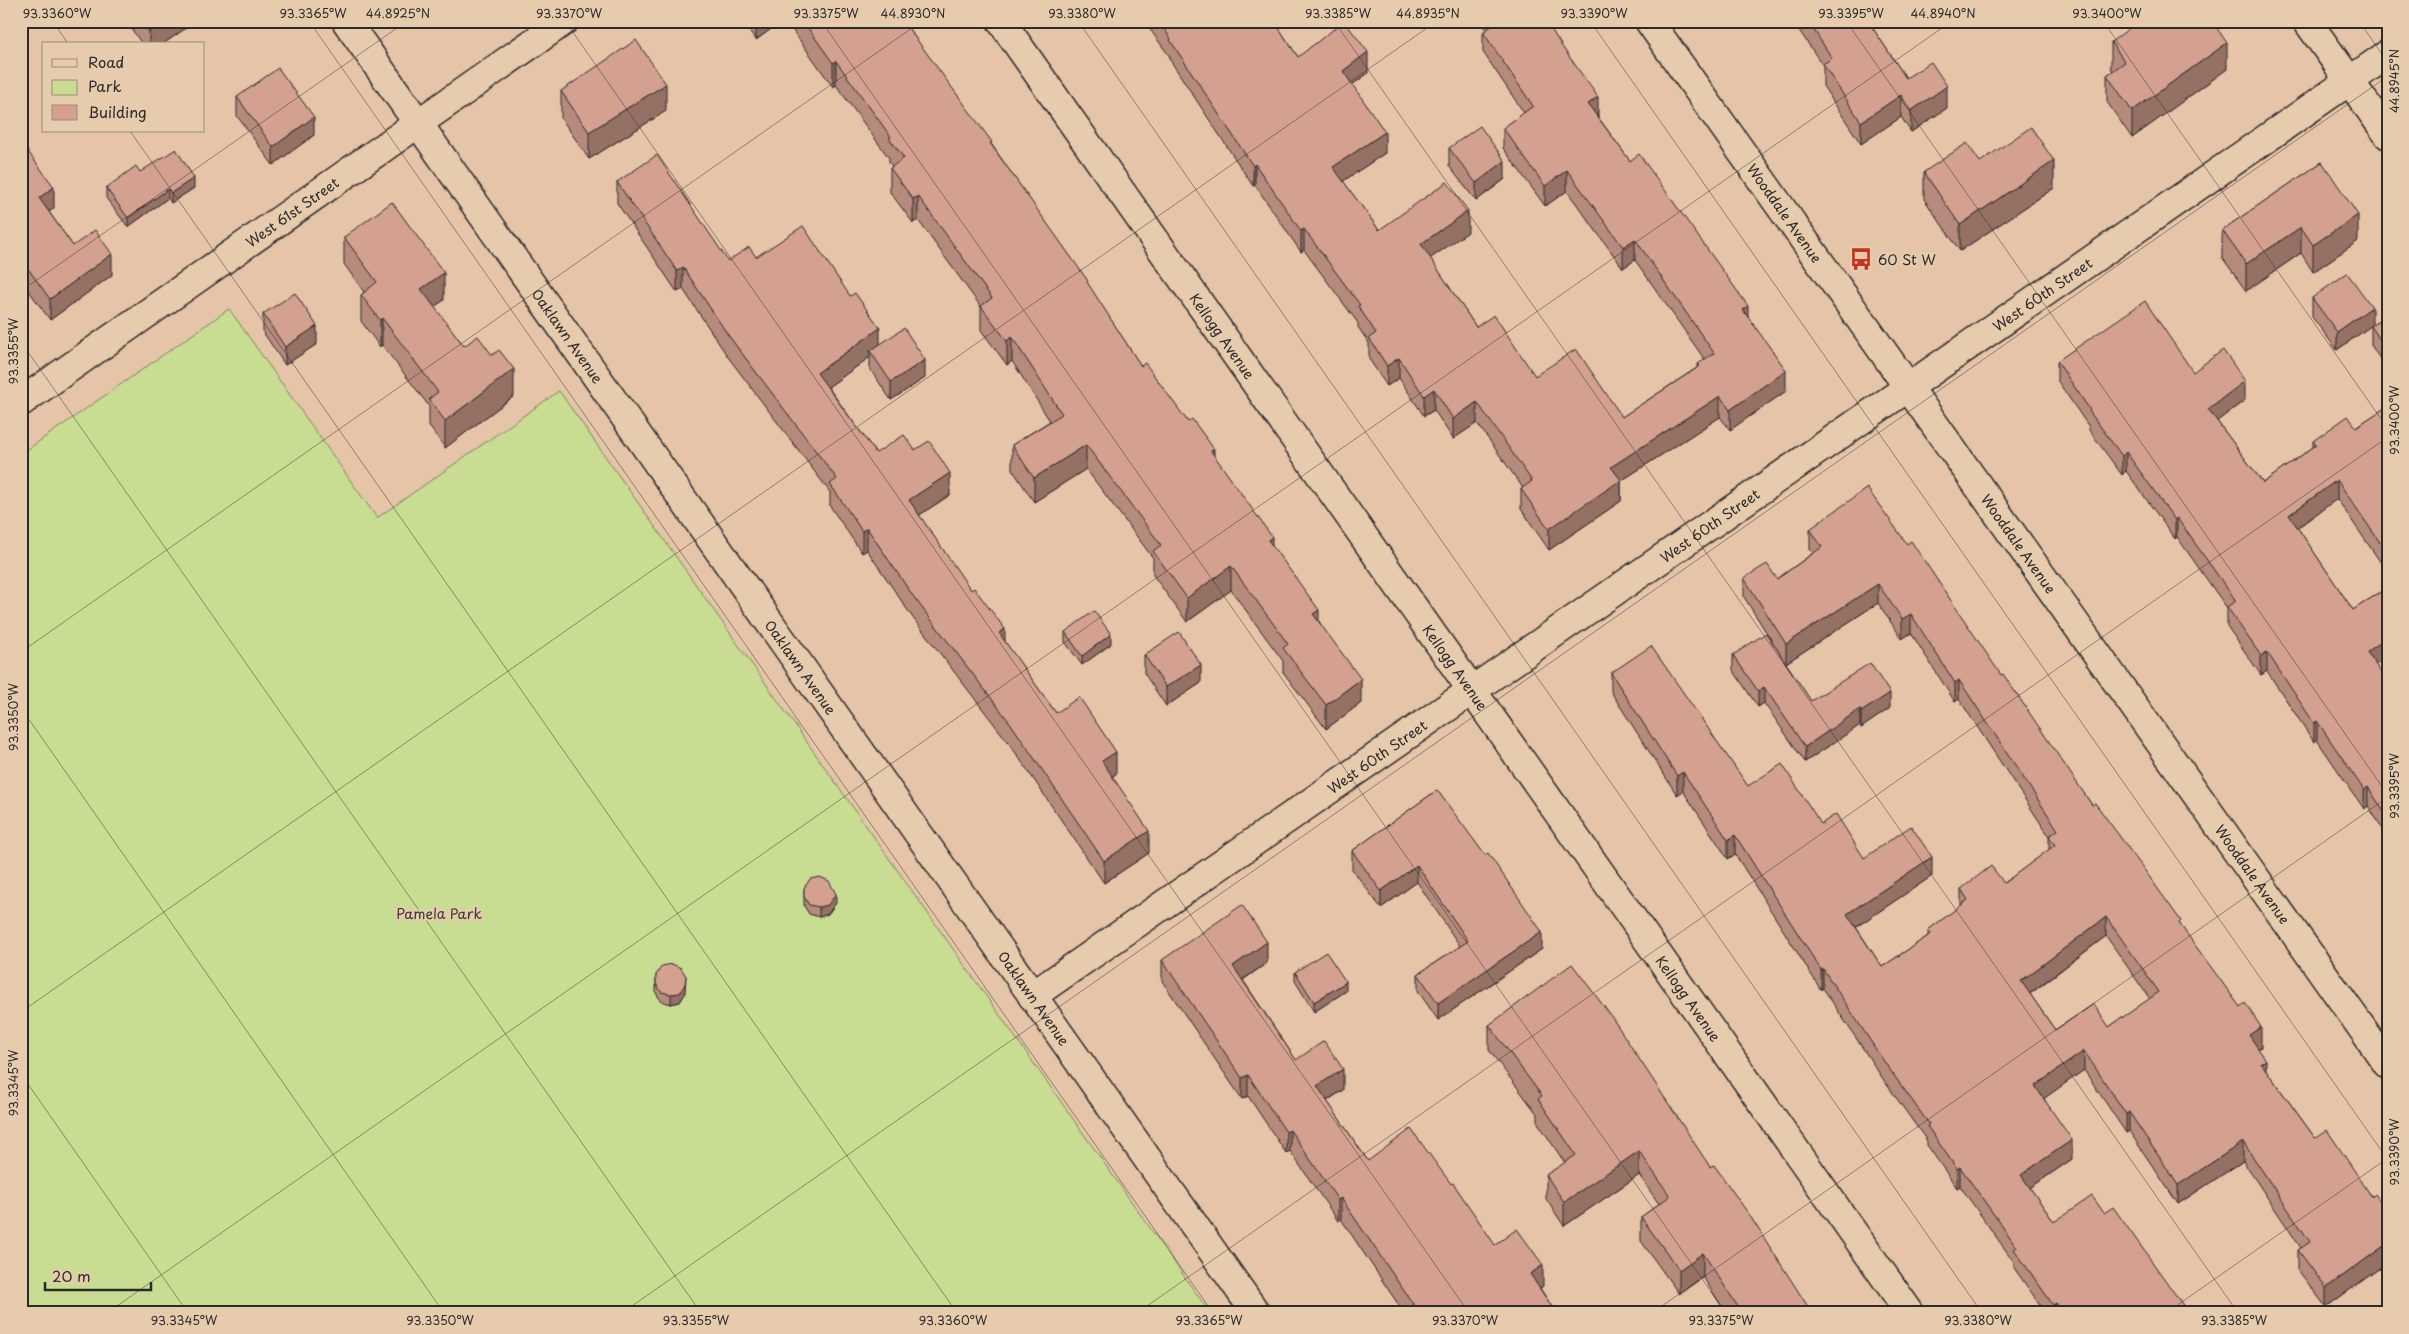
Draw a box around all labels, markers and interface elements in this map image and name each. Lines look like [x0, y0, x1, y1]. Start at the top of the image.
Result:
text: 93.3360°W [23, 4, 92, 22]
text: 93.3365°W [280, 4, 347, 22]
text: 44.8925°N [366, 4, 430, 22]
text: 93.3370°W [536, 4, 603, 22]
text: 93.3375°W [793, 4, 859, 22]
text: 44.8930°N [881, 4, 945, 22]
text: 93.3380°W [1048, 4, 1116, 22]
text: 93.3385°W [1305, 4, 1372, 22]
text: 44.8935°N [1396, 4, 1460, 22]
text: 93.3390°W [1560, 4, 1628, 22]
text: 93.3395°W [1818, 4, 1885, 22]
text: 44.8940°N [1910, 4, 1976, 22]
text: 93.3400°W [2072, 4, 2142, 22]
legend [42, 42, 205, 132]
text: 44.8945°N [2385, 49, 2403, 113]
text: Road [88, 50, 124, 73]
text: Park [88, 74, 122, 97]
text: Building [88, 100, 147, 123]
street label: Wooddale Avenue [1742, 159, 1827, 267]
street label: West 61st Street [241, 172, 343, 252]
bus stop icon: 60 St W [1848, 246, 1874, 272]
place label: 60 St W [1878, 249, 1936, 270]
street label: West 60th Street [1988, 252, 2096, 336]
street label: Oaklawn Avenue [527, 284, 609, 388]
street label: Kellogg Avenue [1185, 289, 1260, 383]
text: 93.3355°W [4, 317, 22, 384]
text: 93.3400°W [2385, 385, 2403, 455]
street label: West 60th Street [1655, 483, 1764, 567]
street label: Wooddale Avenue [1976, 490, 2061, 597]
street label: Oaklawn Avenue [760, 615, 842, 719]
street label: Kellogg Avenue [1418, 620, 1493, 715]
text: 93.3350°W [4, 682, 22, 751]
street label: West 60th Street [1323, 714, 1431, 798]
text: 93.3395°W [2385, 752, 2403, 819]
street label: Wooddale Avenue [2210, 820, 2295, 928]
park label: Pamela Park [396, 903, 482, 924]
street label: Oaklawn Avenue [993, 946, 1075, 1050]
street label: Kellogg Avenue [1651, 951, 1726, 1046]
text: 93.3345°W [4, 1049, 22, 1116]
text: 93.3390°W [2385, 1118, 2403, 1186]
scale bar [45, 1259, 151, 1291]
text: 20 m [52, 1264, 91, 1287]
text: 93.3345°W [151, 1311, 218, 1329]
text: 93.3350°W [406, 1311, 475, 1329]
text: 93.3355°W [663, 1311, 730, 1329]
text: 93.3360°W [919, 1311, 988, 1329]
text: 93.3365°W [1176, 1311, 1243, 1329]
text: 93.3370°W [1432, 1311, 1499, 1329]
text: 93.3375°W [1688, 1311, 1754, 1329]
text: 93.3380°W [1944, 1311, 2012, 1329]
text: 93.3385°W [2201, 1311, 2268, 1329]

